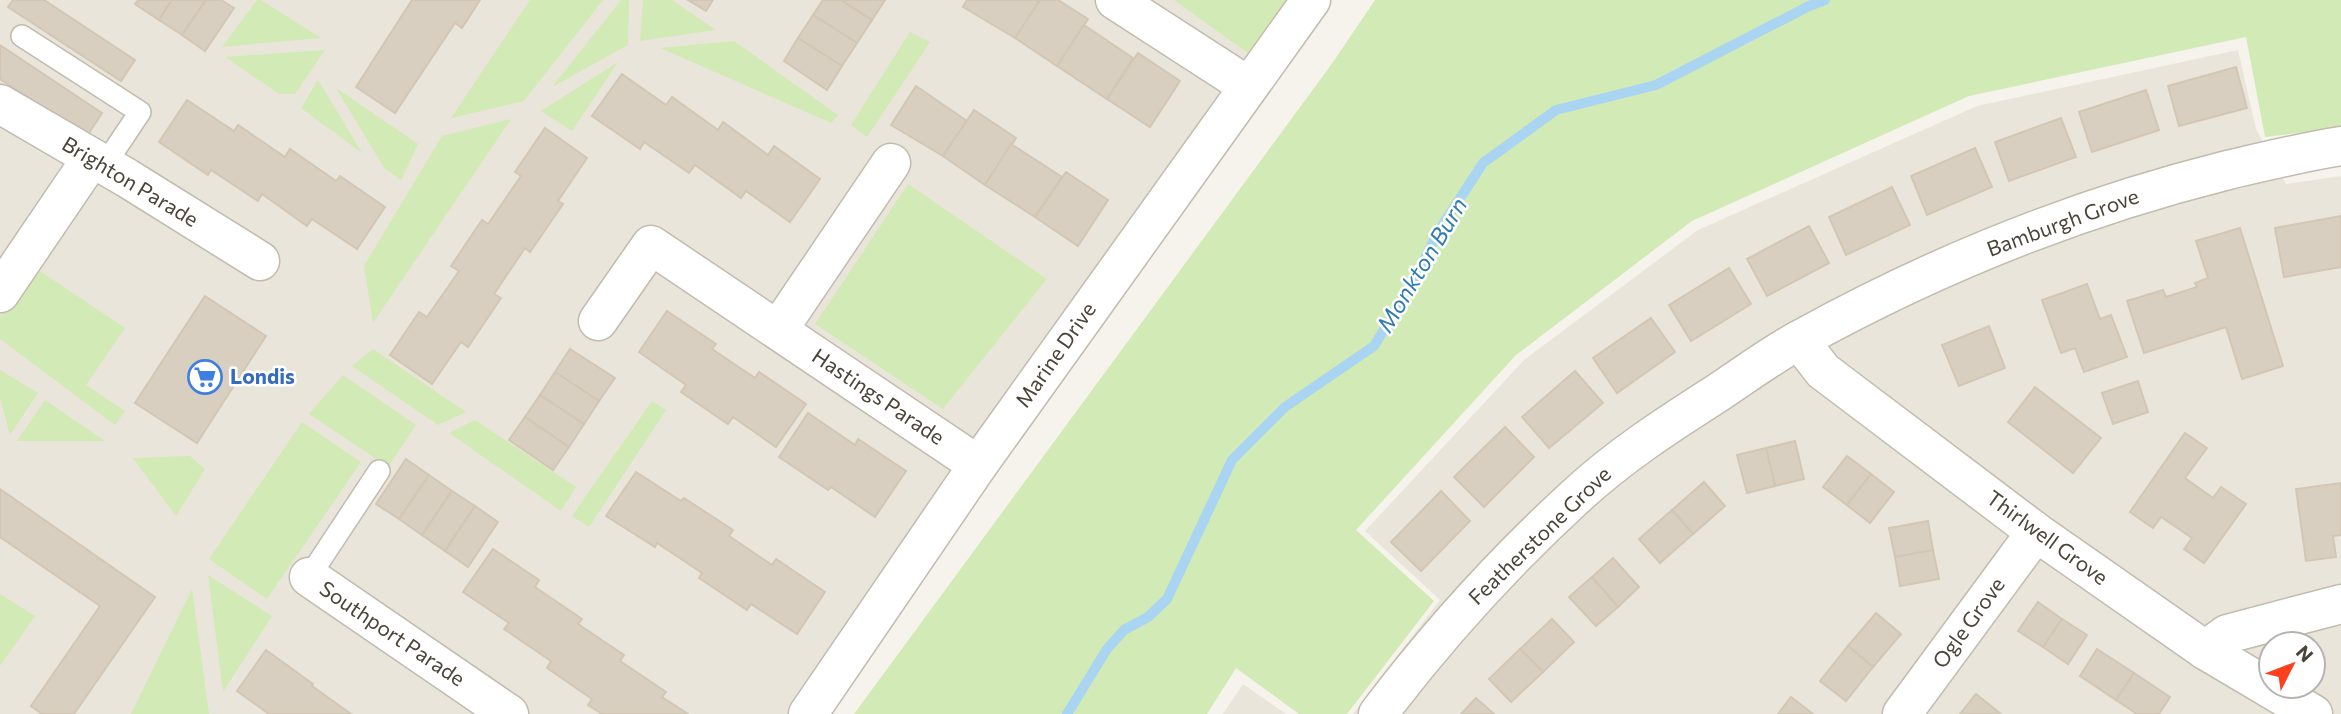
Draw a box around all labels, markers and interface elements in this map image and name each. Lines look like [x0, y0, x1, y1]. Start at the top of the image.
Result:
street label: Brighton Parade [58, 130, 203, 231]
street label: Bamburgh Grove [1983, 182, 2142, 261]
water label: Monkton Burn [1370, 192, 1472, 337]
street label: Marine Drive [1009, 297, 1100, 411]
street label: Hastings Parade [808, 342, 950, 449]
supermarket icon: Londis [186, 358, 224, 396]
place label: Londis [230, 363, 295, 388]
street label: Featherstone Grove [1463, 461, 1615, 609]
street label: Thirlwell Grove [1982, 484, 2113, 589]
street label: Ogle Grove [1927, 572, 2009, 672]
street label: Southport Parade [315, 575, 470, 691]
north arrow [2257, 630, 2327, 700]
text: N [2292, 640, 2318, 666]

